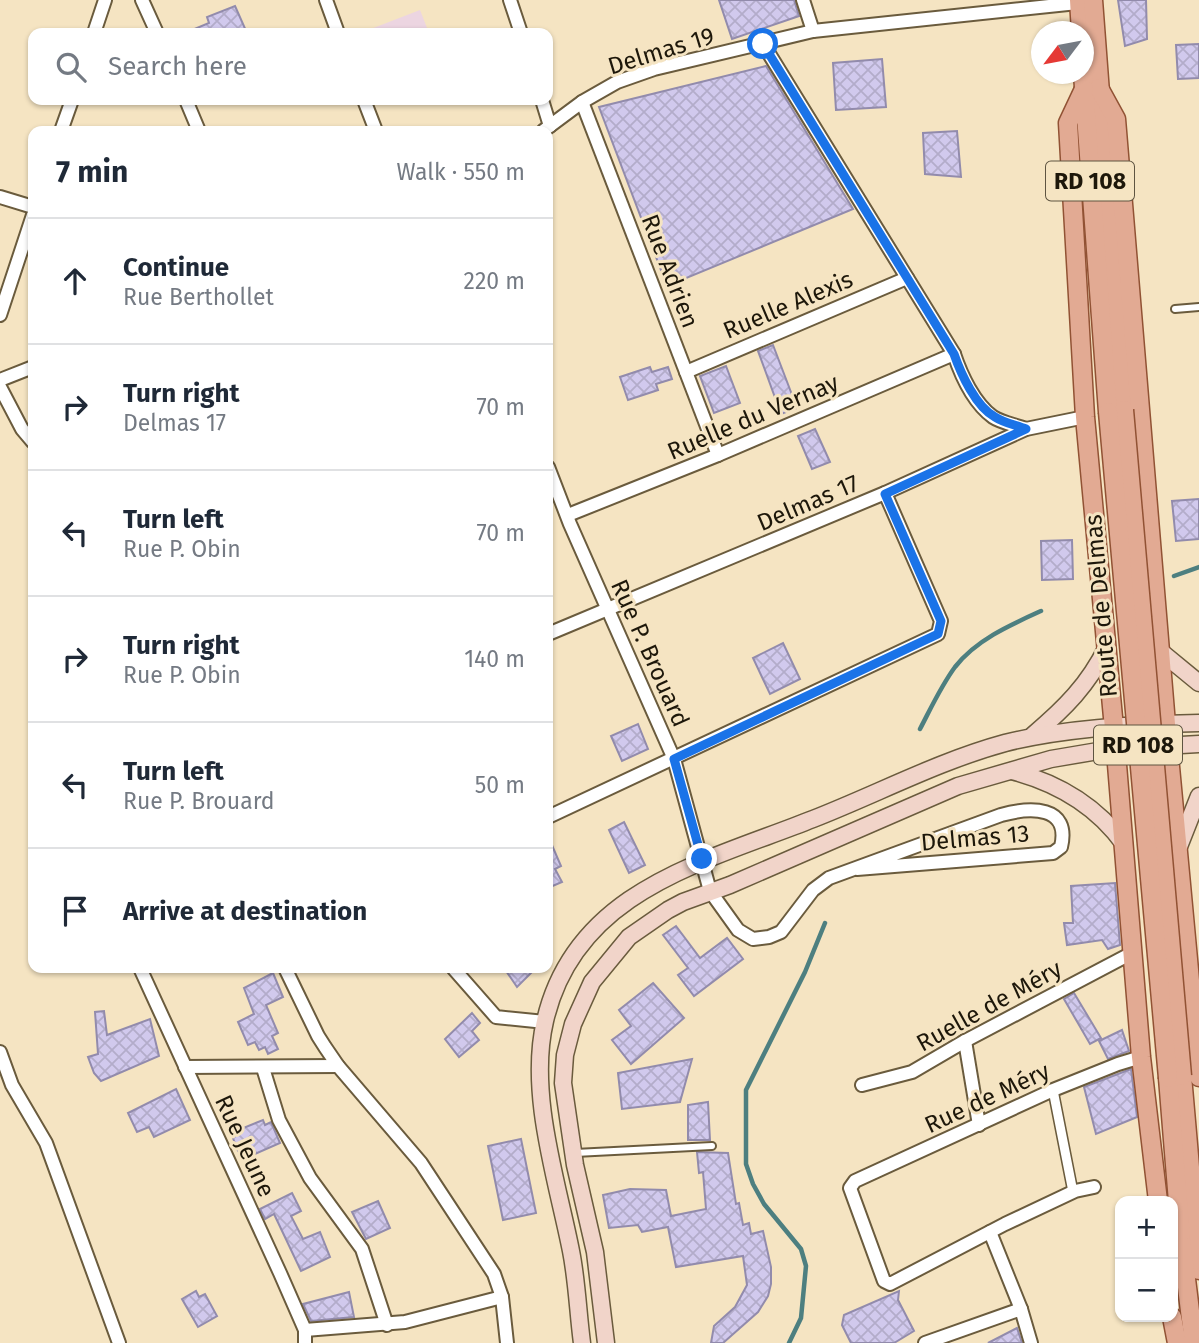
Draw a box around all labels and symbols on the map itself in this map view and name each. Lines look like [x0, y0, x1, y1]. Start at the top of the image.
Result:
north arrow [1031, 21, 1094, 84]
street label: Delmas 19 [605, 22, 717, 80]
route start [747, 28, 778, 59]
road number: RD 108 [1046, 162, 1134, 200]
street label: Rue Adrien [636, 210, 704, 332]
street label: Ruelle Alexis [719, 265, 857, 345]
street label: Ruelle du Vernay [663, 368, 843, 466]
street label: Delmas 17 [753, 469, 863, 537]
street label: Route de Delmas [1079, 513, 1123, 699]
street label: Rue P. Brouard [605, 575, 695, 731]
road number: RD 108 [1094, 726, 1182, 764]
street label: Delmas 13 [920, 819, 1030, 857]
route end [686, 843, 717, 874]
street label: Ruelle de Méry [912, 955, 1067, 1057]
street label: Rue de Méry [920, 1057, 1054, 1139]
street label: Rue Jeune [209, 1090, 281, 1202]

